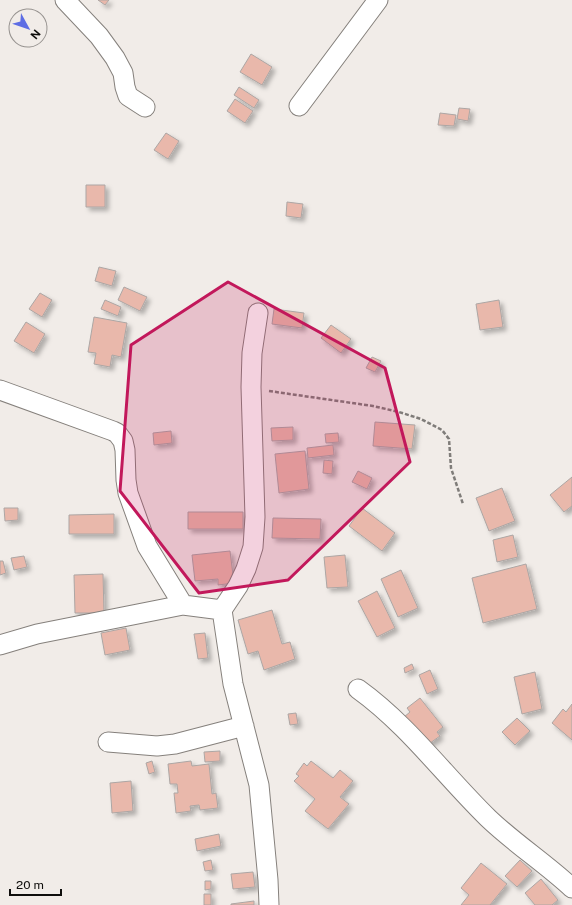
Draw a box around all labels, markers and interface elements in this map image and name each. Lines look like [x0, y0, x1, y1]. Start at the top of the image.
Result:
north arrow [8, 8, 48, 48]
text: N [28, 27, 43, 42]
scale bar [10, 871, 61, 897]
text: 20 m [16, 878, 44, 892]

